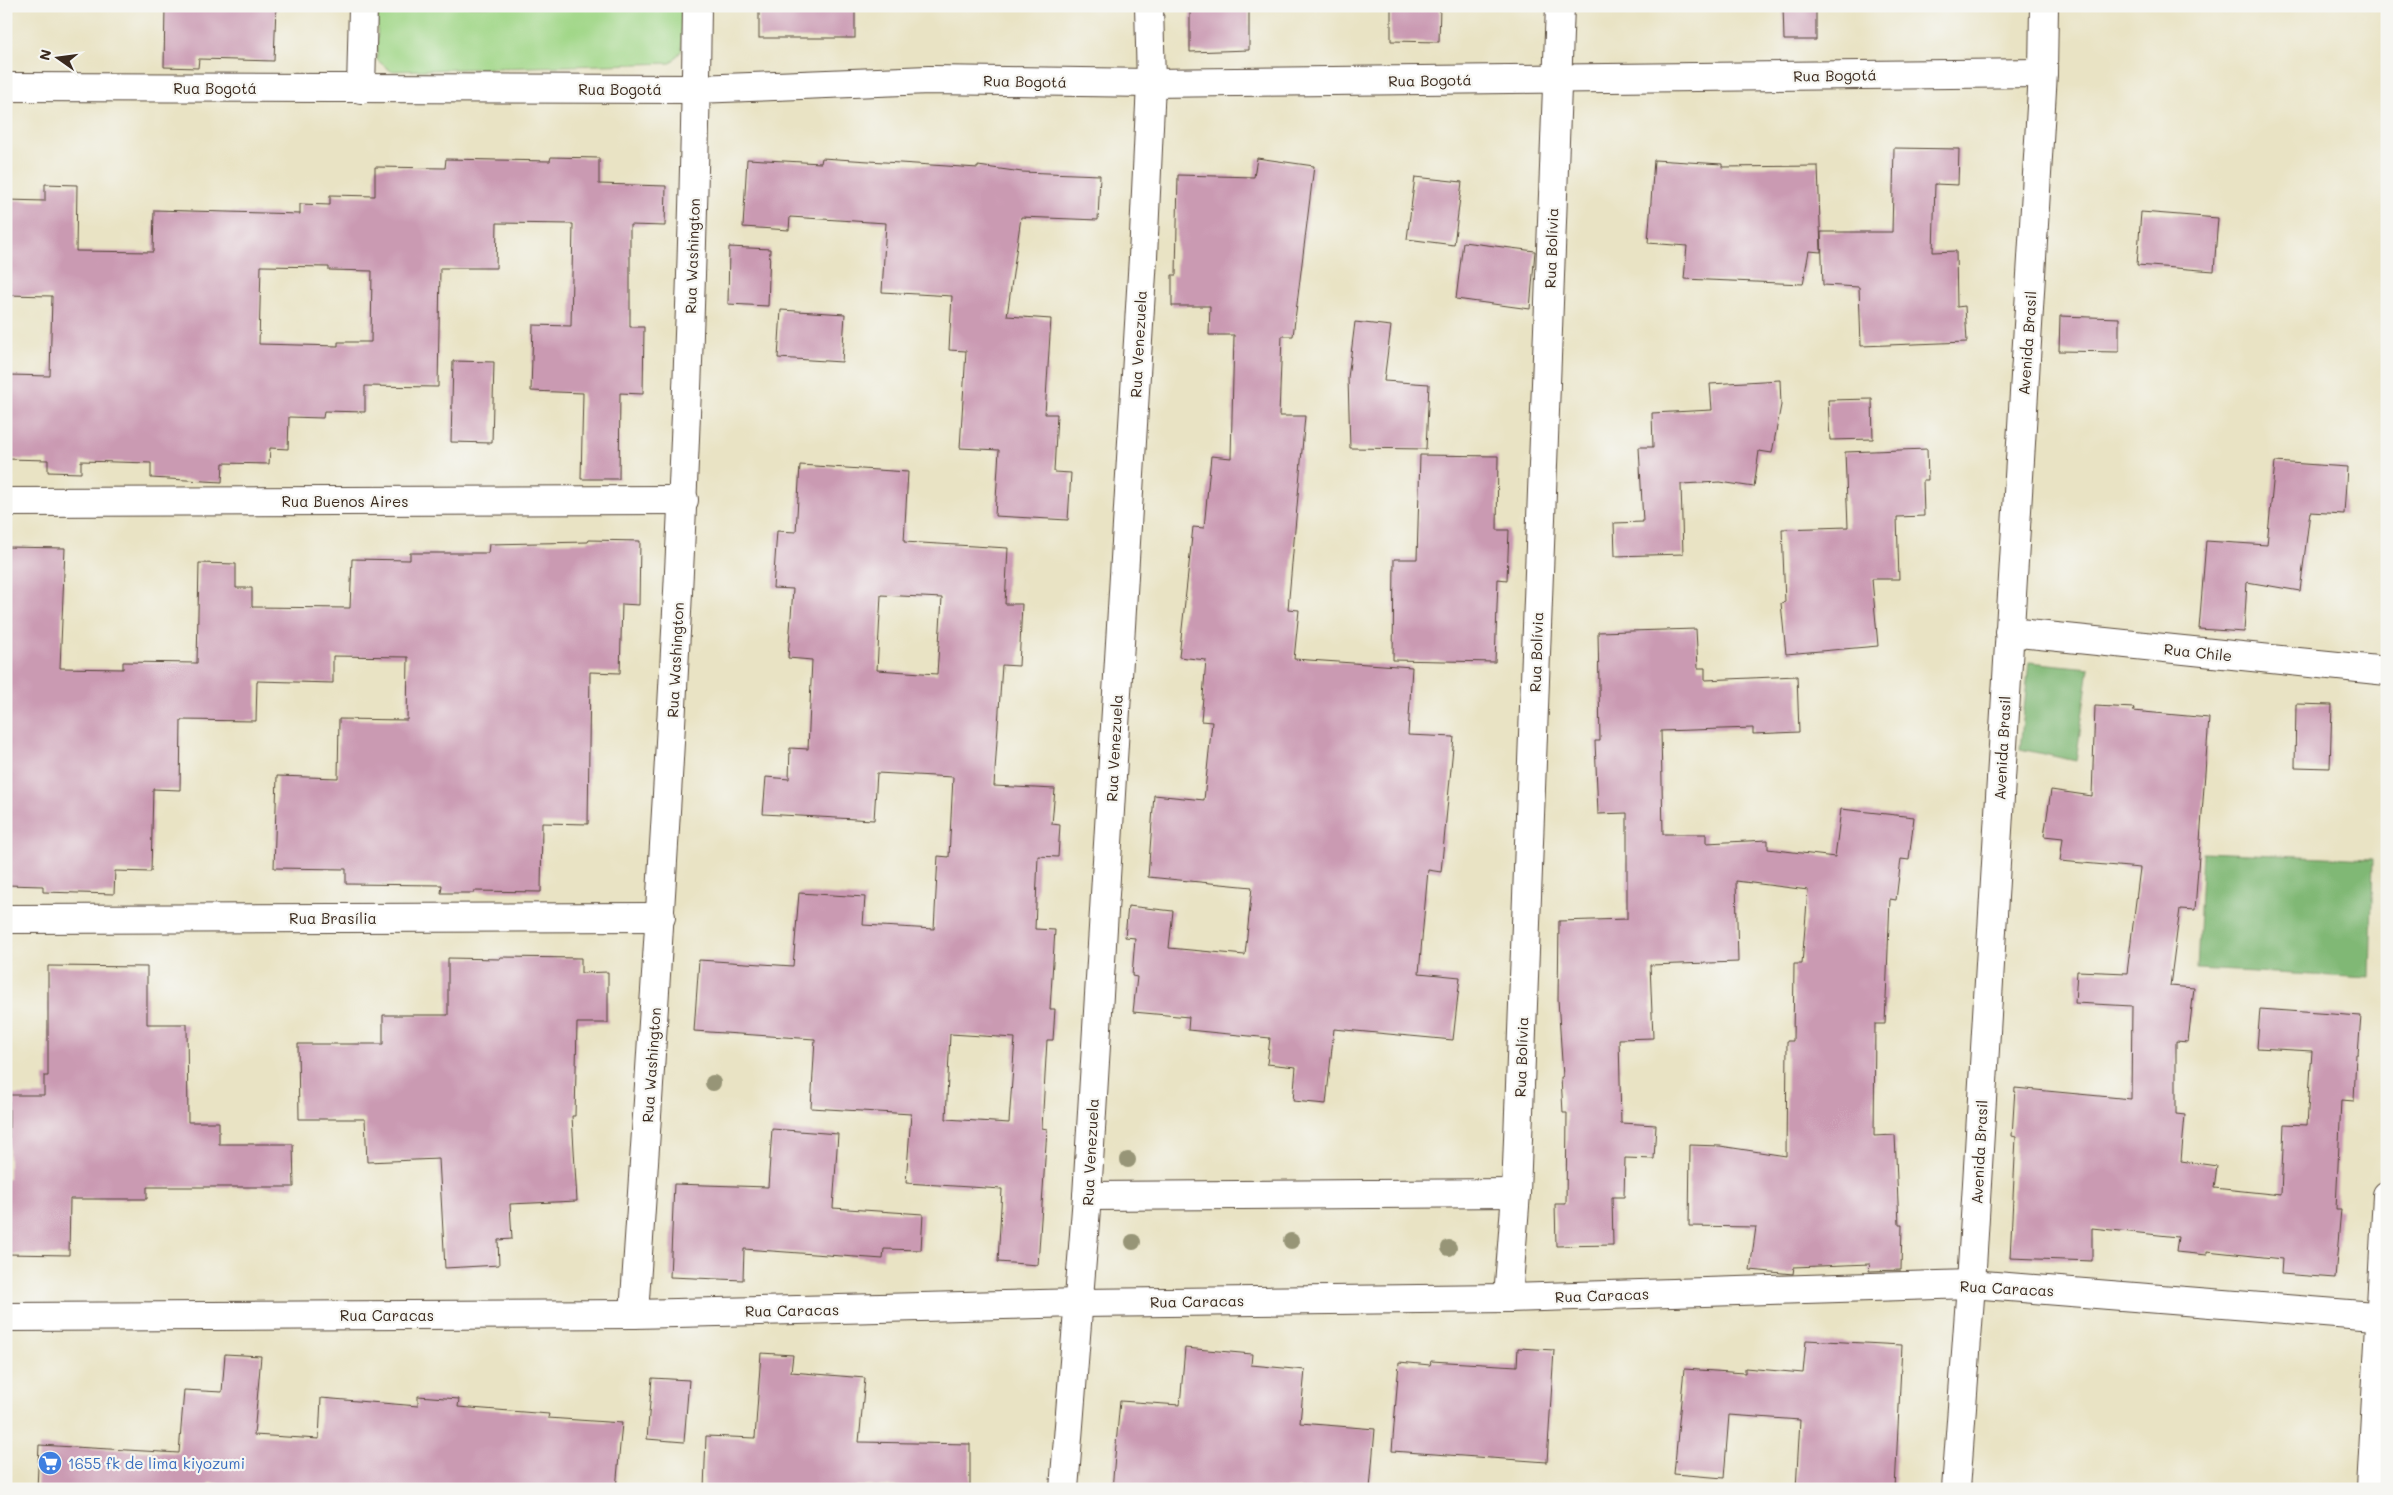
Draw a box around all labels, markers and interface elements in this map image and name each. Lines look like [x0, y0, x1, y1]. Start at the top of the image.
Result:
north arrow [32, 32, 82, 82]
text: N [34, 47, 55, 62]
street label: Rua Bogotá [1793, 64, 1877, 86]
street label: Rua Bogotá [1388, 69, 1472, 91]
street label: Rua Bogotá [983, 70, 1067, 92]
street label: Rua Bogotá [173, 78, 257, 98]
street label: Rua Bogotá [578, 79, 662, 99]
street label: Rua Washington [680, 198, 704, 314]
street label: Rua Bolívia [1540, 207, 1562, 289]
street label: Rua Venezuela [1125, 290, 1151, 398]
street label: Avenida Brasil [2013, 290, 2041, 396]
street label: Rua Buenos Aires [281, 491, 409, 511]
street label: Rua Washington [662, 602, 688, 718]
street label: Rua Bolívia [1525, 611, 1547, 693]
street label: Rua Chile [2163, 638, 2233, 666]
street label: Rua Venezuela [1101, 694, 1127, 802]
street label: Avenida Brasil [1989, 695, 2015, 801]
street label: Rua Brasília [289, 908, 377, 928]
street label: Rua Washington [637, 1007, 665, 1123]
street label: Rua Bolívia [1510, 1016, 1532, 1098]
street label: Rua Venezuela [1077, 1098, 1103, 1206]
street label: Avenida Brasil [1966, 1099, 1992, 1205]
street label: Rua Caracas [1959, 1276, 2055, 1300]
street label: Rua Caracas [1555, 1283, 1649, 1307]
street label: Rua Caracas [1150, 1290, 1244, 1312]
street label: Rua Caracas [745, 1299, 839, 1321]
street label: Rua Caracas [340, 1305, 434, 1325]
supermarket icon: 1655 fk de lima kiyozumi [37, 1450, 63, 1476]
place label: 1655 fk de lima kiyozumi [68, 1453, 245, 1473]

